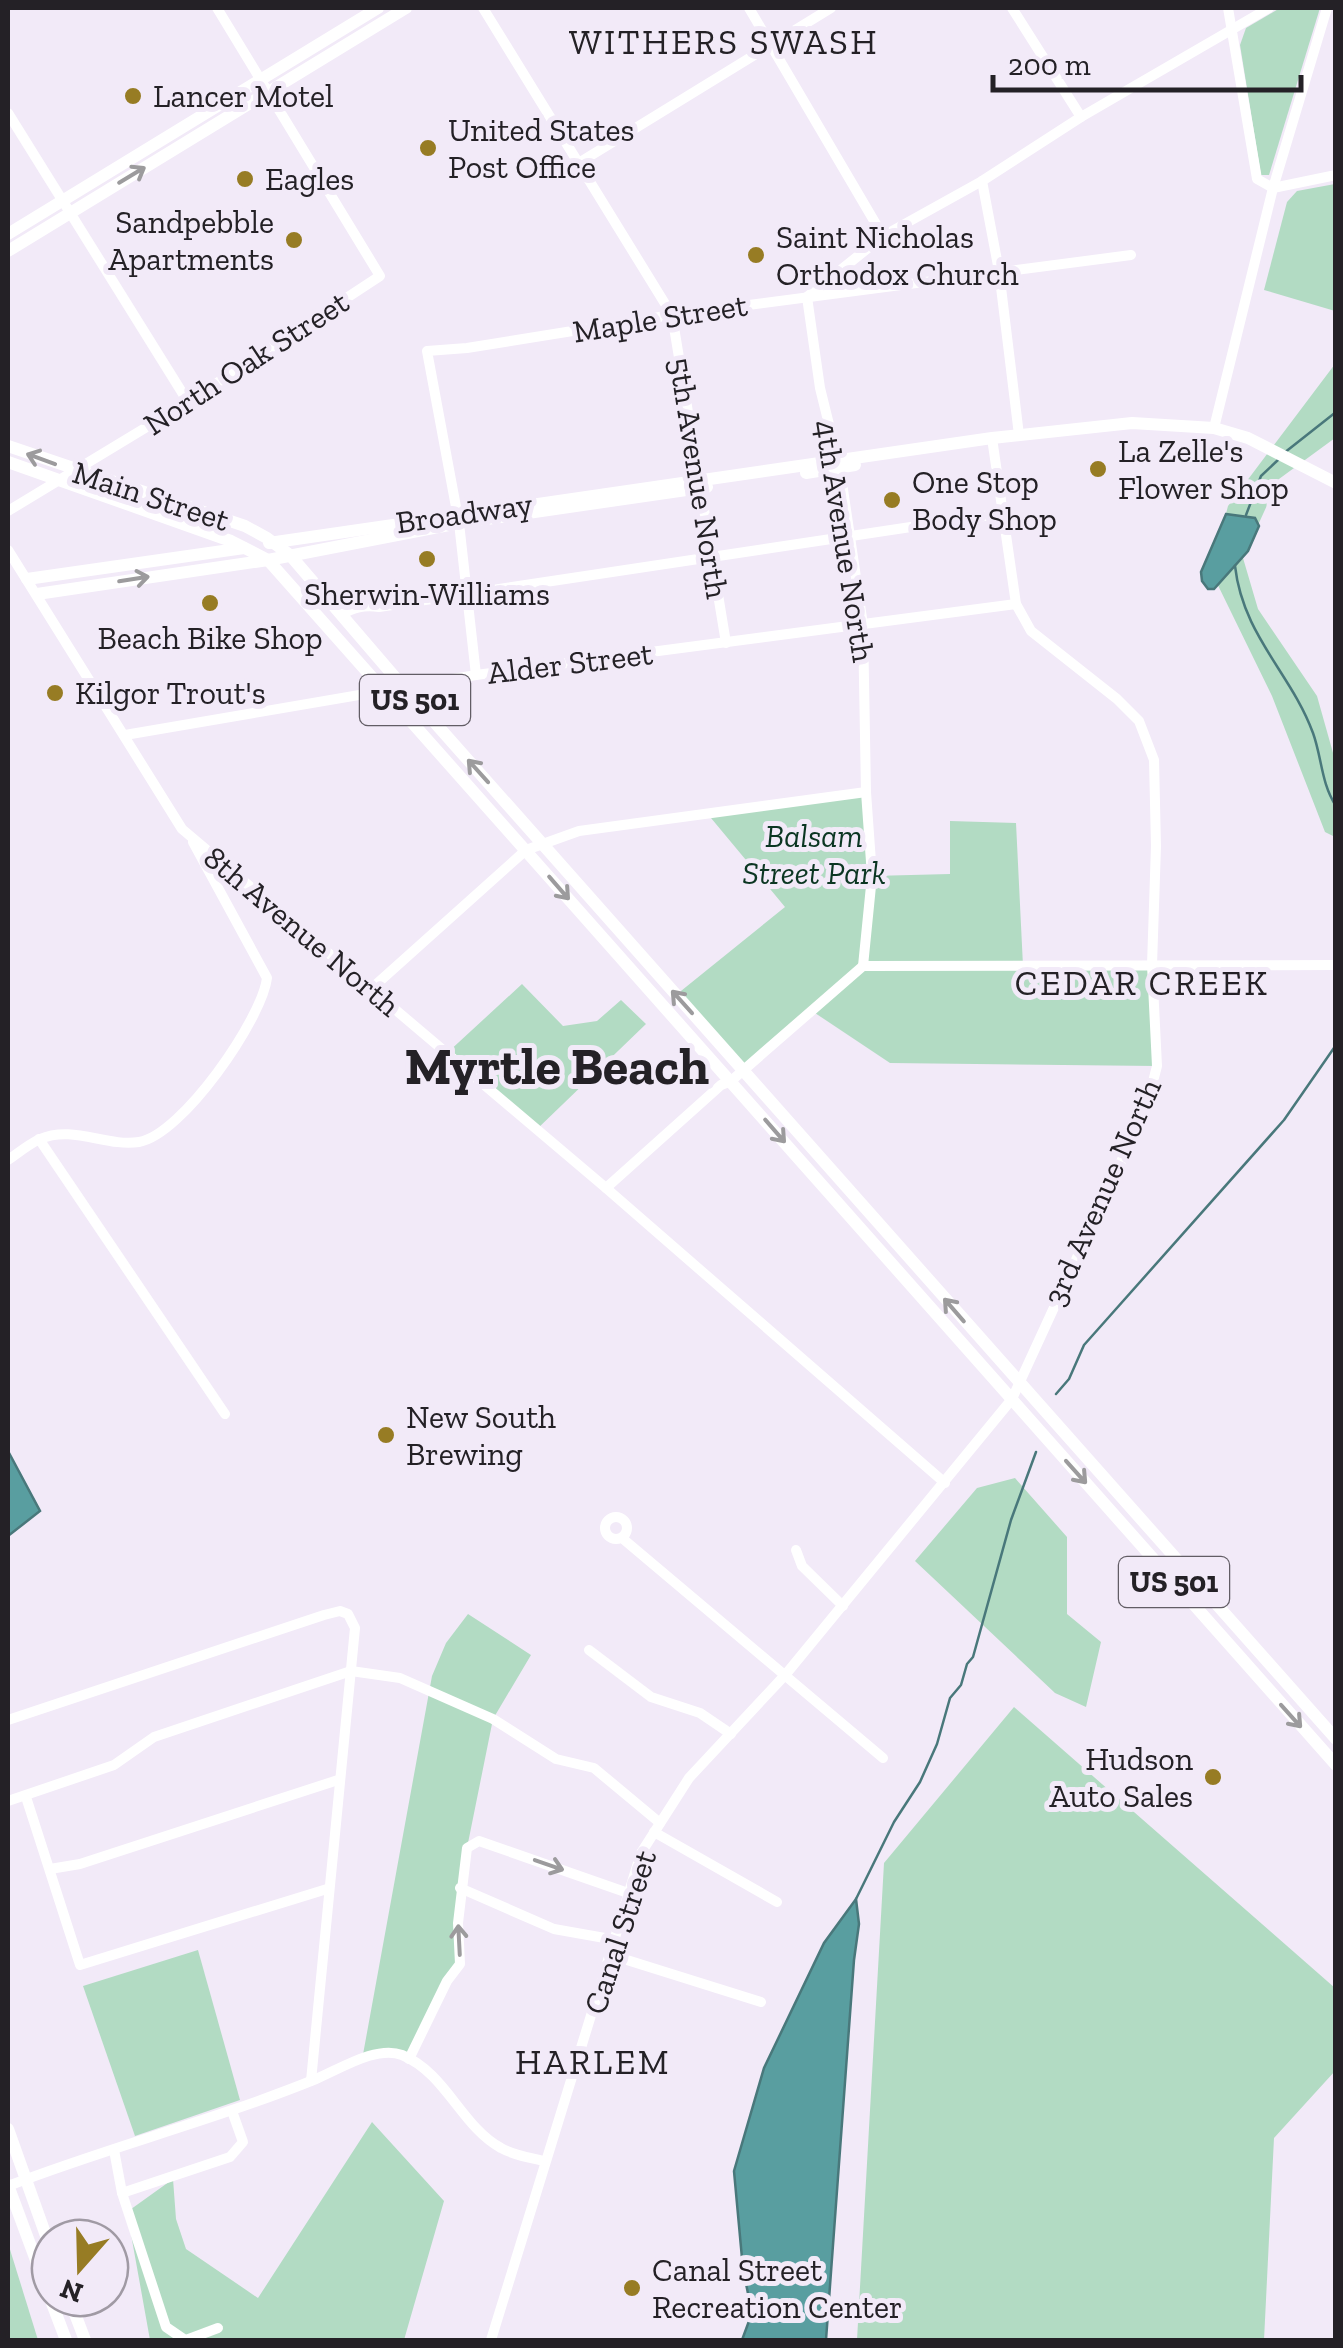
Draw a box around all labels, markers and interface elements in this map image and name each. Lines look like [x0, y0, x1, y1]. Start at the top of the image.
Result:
district label: WITHERS SWASH [569, 21, 879, 63]
scale bar [993, 30, 1300, 92]
text: 200 m [1008, 47, 1091, 83]
place label: Lancer Motel [153, 77, 334, 115]
marker: Lancer Motel [122, 85, 144, 107]
place label: United States Post Office [448, 111, 635, 186]
marker: United States Post Office [417, 137, 439, 159]
place label: Eagles [265, 160, 354, 198]
one-way arrow [117, 165, 146, 185]
marker: Eagles [234, 168, 256, 190]
place label: Sandpebble Apartments [108, 203, 274, 278]
place label: Saint Nicholas Orthodox Church [776, 218, 1019, 293]
marker: Sandpebble Apartments [283, 229, 305, 251]
marker: Saint Nicholas Orthodox Church [745, 244, 767, 266]
street label: North Oak Street [137, 283, 356, 443]
street label: Maple Street [570, 285, 750, 351]
street label: 5th Avenue North [661, 355, 737, 601]
street label: 4th Avenue North [807, 417, 883, 665]
place label: La Zelle's Flower Shop [1118, 432, 1289, 507]
one-way arrow [26, 449, 57, 467]
street label: Main Street [68, 453, 234, 539]
marker: La Zelle's Flower Shop [1087, 458, 1109, 480]
place label: One Stop Body Shop [912, 463, 1057, 538]
street label: Broadway [393, 485, 535, 541]
marker: One Stop Body Shop [881, 489, 903, 511]
marker: Sherwin-Williams [416, 548, 438, 570]
one-way arrow [117, 570, 149, 588]
place label: Sherwin-Williams [304, 575, 550, 613]
marker: Beach Bike Shop [199, 592, 221, 614]
place label: Beach Bike Shop [97, 619, 323, 657]
street label: Alder Street [485, 634, 655, 692]
place label: Kilgor Trout's [75, 674, 266, 712]
road number: US 501 [360, 675, 470, 725]
marker: Kilgor Trout's [44, 682, 66, 704]
one-way arrow [467, 759, 490, 784]
park label: Balsam Street Park [742, 817, 886, 892]
street label: 8th Avenue North [196, 838, 408, 1024]
one-way arrow [548, 875, 570, 901]
district label: CEDAR CREEK [1015, 962, 1269, 1004]
one-way arrow [671, 990, 694, 1015]
district label: Myrtle Beach [405, 1035, 709, 1097]
street label: 3rd Avenue North [1035, 1073, 1169, 1311]
one-way arrow [764, 1118, 787, 1143]
one-way arrow [943, 1298, 966, 1323]
place label: New South Brewing [406, 1398, 556, 1473]
marker: New South Brewing [375, 1424, 397, 1446]
one-way arrow [1065, 1459, 1088, 1484]
road number: US 501 [1119, 1557, 1229, 1607]
one-way arrow [1280, 1703, 1303, 1728]
place label: Hudson Auto Sales [1049, 1740, 1194, 1815]
marker: Hudson Auto Sales [1202, 1766, 1224, 1788]
street label: Canal Street [576, 1845, 664, 2019]
one-way arrow [533, 1857, 564, 1875]
one-way arrow [449, 1924, 468, 1956]
district label: HARLEM [515, 2041, 671, 2083]
north arrow [30, 2218, 130, 2318]
place label: Canal Street Recreation Center [652, 2251, 902, 2326]
text: N [56, 2272, 87, 2310]
marker: Canal Street Recreation Center [621, 2277, 643, 2299]

